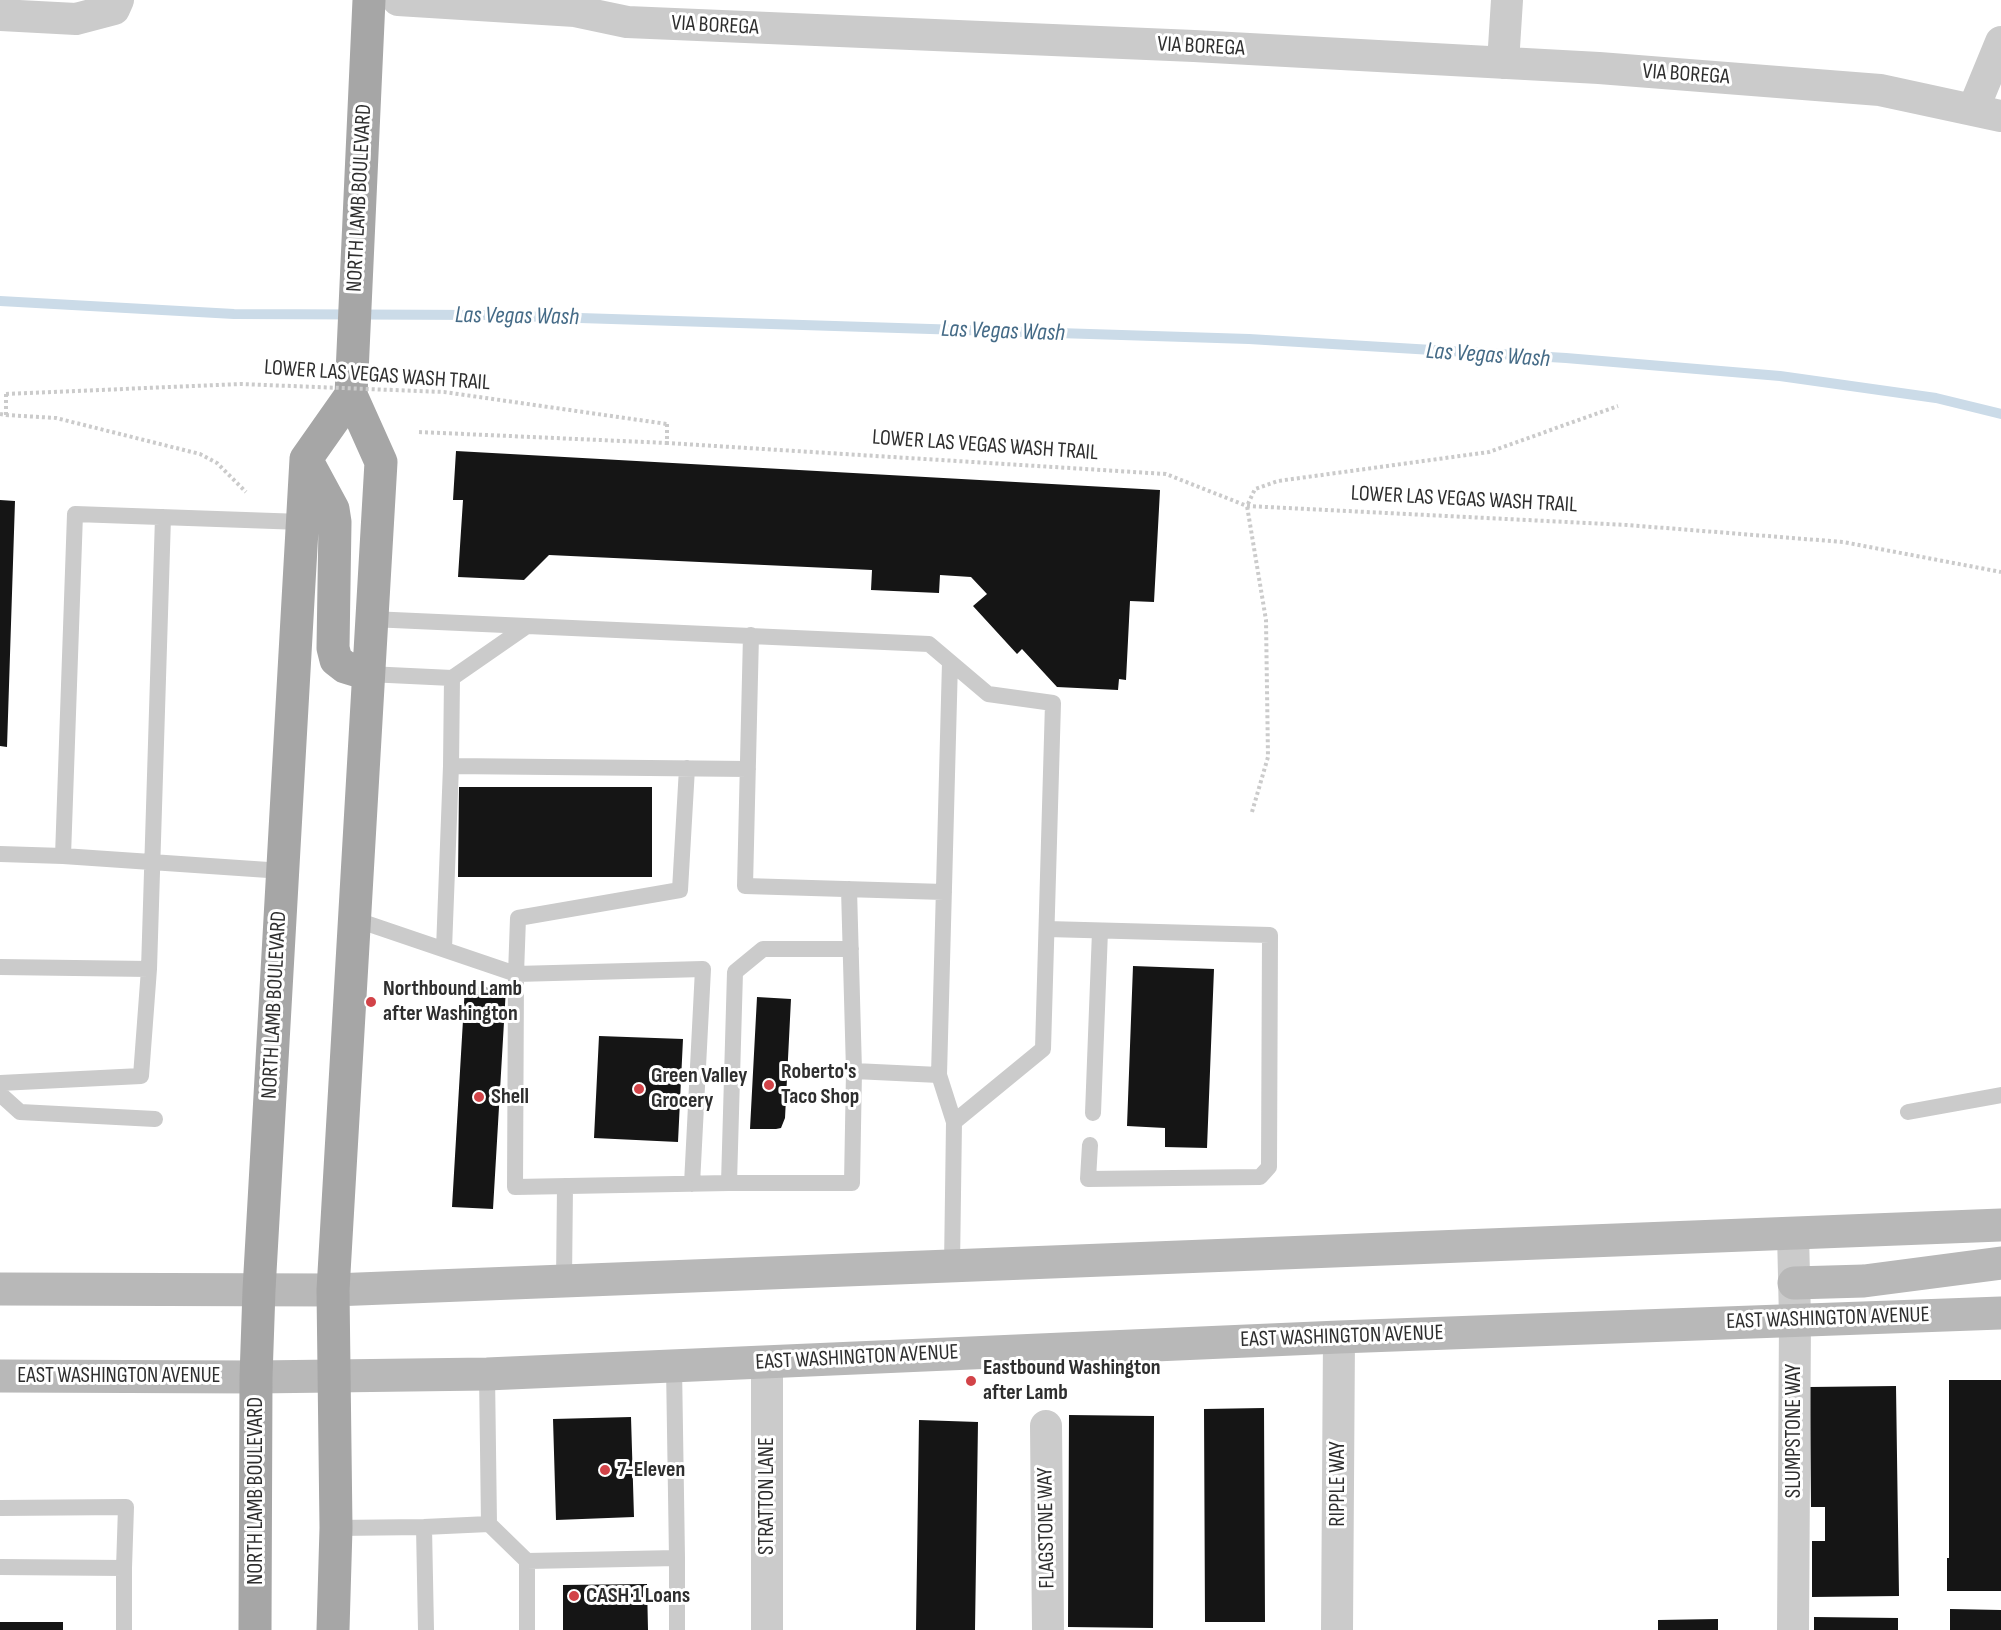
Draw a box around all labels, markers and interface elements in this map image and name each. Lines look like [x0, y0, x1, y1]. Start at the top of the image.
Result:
street label: VIA BOREGA [671, 11, 759, 41]
street label: VIA BOREGA [1157, 32, 1245, 62]
street label: VIA BOREGA [1642, 59, 1730, 91]
street label: NORTH LAMB BOULEVARD [342, 103, 378, 293]
water label: Las Vegas Wash [455, 302, 579, 332]
water label: Las Vegas Wash [940, 315, 1066, 349]
water label: Las Vegas Wash [1425, 337, 1551, 375]
street label: LOWER LAS VEGAS WASH TRAIL [263, 355, 491, 397]
street label: LOWER LAS VEGAS WASH TRAIL [871, 425, 1099, 467]
street label: LOWER LAS VEGAS WASH TRAIL [1350, 481, 1578, 519]
street label: NORTH LAMB BOULEVARD [257, 910, 293, 1100]
place label: Northbound Lamb after Washington [383, 976, 522, 1028]
marker: Northbound Lamb after Washington [364, 995, 378, 1009]
place label: Roberto's Taco Shop [781, 1059, 859, 1110]
place label: Green Valley Grocery [651, 1063, 747, 1114]
marker: Roberto's Taco Shop [762, 1078, 776, 1092]
marker: Green Valley Grocery [632, 1082, 646, 1096]
place label: Shell [491, 1084, 529, 1110]
marker: Shell [472, 1090, 486, 1104]
street label: EAST WASHINGTON AVENUE [1726, 1302, 1930, 1336]
street label: EAST WASHINGTON AVENUE [1240, 1320, 1444, 1354]
street label: EAST WASHINGTON AVENUE [755, 1339, 959, 1377]
place label: Eastbound Washington after Lamb [983, 1355, 1161, 1406]
street label: EAST WASHINGTON AVENUE [17, 1363, 221, 1389]
street label: SLUMPSTONE WAY [1781, 1364, 1807, 1498]
marker: Eastbound Washington after Lamb [964, 1374, 978, 1388]
street label: NORTH LAMB BOULEVARD [243, 1397, 269, 1585]
street label: STRATTON LANE [754, 1437, 780, 1555]
street label: RIPPLE WAY [1325, 1441, 1351, 1527]
place label: 7-Eleven [617, 1457, 685, 1483]
marker: 7-Eleven [598, 1463, 612, 1477]
street label: FLAGSTONE WAY [1033, 1467, 1061, 1589]
place label: CASH 1 Loans [586, 1583, 690, 1609]
marker: CASH 1 Loans [567, 1589, 581, 1603]

